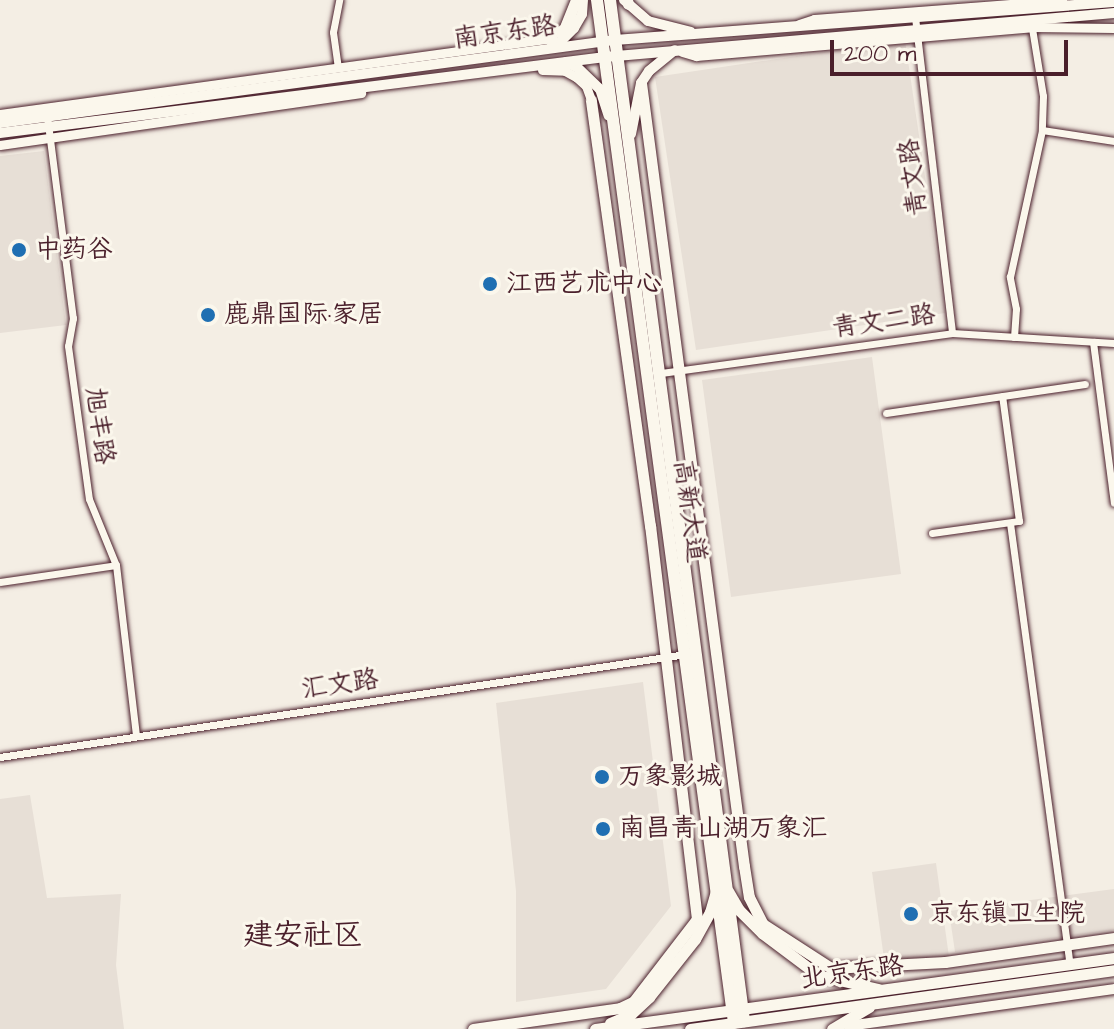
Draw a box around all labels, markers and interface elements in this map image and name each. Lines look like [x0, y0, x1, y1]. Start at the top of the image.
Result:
street label: 南京东路 [451, 10, 559, 56]
scale bar [834, 24, 1072, 74]
text: 200 m [844, 37, 916, 71]
street label: 青文路 [894, 136, 934, 218]
place label: 中药谷 [35, 234, 113, 266]
marker: 中药谷 [10, 241, 28, 259]
place label: 江西艺术中心 [506, 268, 662, 300]
marker: 江西艺术中心 [481, 275, 499, 293]
place label: 鹿鼎国际·家居 [224, 299, 384, 331]
street label: 青文二路 [830, 299, 938, 345]
marker: 鹿鼎国际·家居 [199, 306, 217, 324]
street label: 旭丰路 [78, 385, 120, 467]
street label: 高新大道 [666, 457, 712, 565]
street label: 汇文路 [299, 664, 381, 706]
place label: 万象影城 [618, 761, 722, 793]
marker: 万象影城 [593, 768, 611, 786]
place label: 南昌青山湖万象汇 [619, 813, 827, 845]
marker: 南昌青山湖万象汇 [594, 820, 612, 838]
place label: 京东镇卫生院 [929, 898, 1085, 930]
marker: 京东镇卫生院 [900, 903, 922, 925]
district label: 建安社区 [243, 917, 363, 953]
street label: 北京东路 [798, 950, 906, 996]

